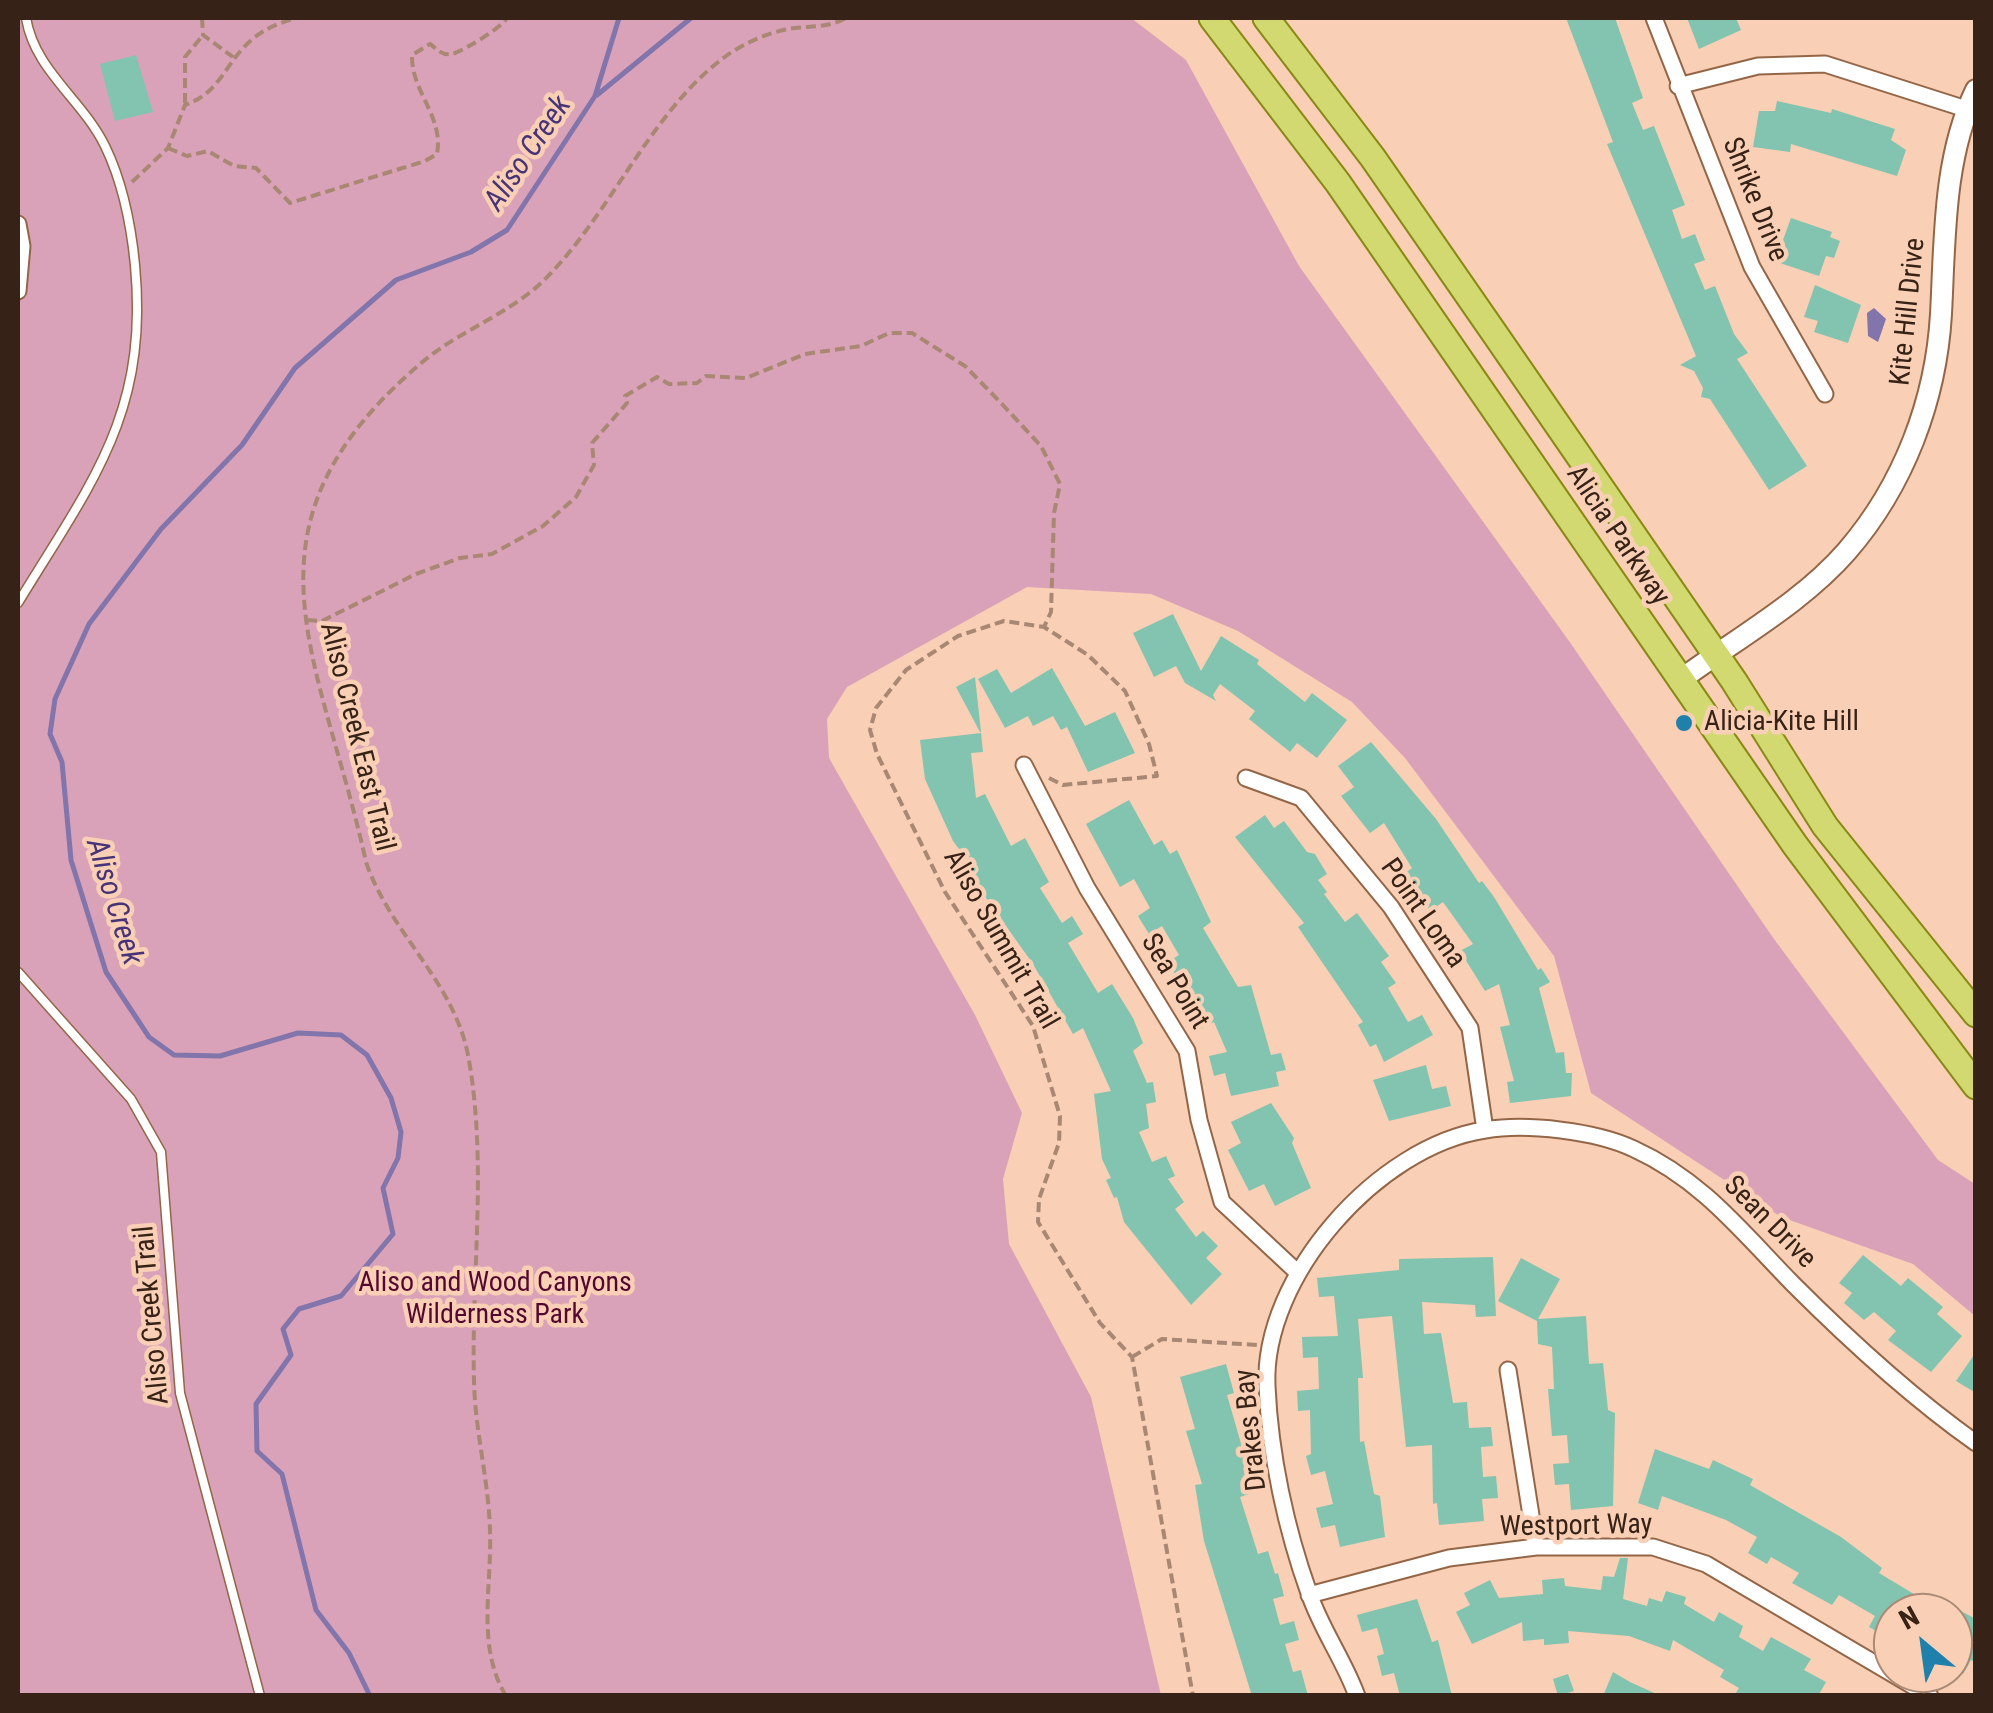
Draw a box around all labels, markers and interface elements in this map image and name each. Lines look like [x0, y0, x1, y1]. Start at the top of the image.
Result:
water label: Aliso Creek [478, 90, 580, 218]
street label: Shrike Drive [1714, 133, 1794, 267]
street label: Kite Hill Drive [1885, 236, 1933, 388]
street label: Alicia Parkway [1558, 460, 1676, 612]
street label: Aliso Creek East Trail [311, 619, 401, 855]
place label: Alicia-Kite Hill [1704, 706, 1859, 740]
marker: Alicia-Kite Hill [1673, 712, 1695, 734]
water label: Aliso Creek [77, 834, 149, 970]
street label: Aliso Summit Trail [935, 844, 1065, 1036]
street label: Point Loma [1372, 853, 1472, 975]
street label: Sea Point [1133, 928, 1215, 1036]
street label: Sean Drive [1716, 1170, 1822, 1276]
street label: Aliso Creek Trail [128, 1224, 178, 1406]
park label: Aliso and Wood Canyons Wilderness Park [358, 1267, 632, 1333]
street label: Drakes Bay [1229, 1367, 1275, 1493]
street label: Westport Way [1499, 1509, 1653, 1545]
north arrow [1873, 1593, 1973, 1693]
text: N [1894, 1599, 1925, 1637]

